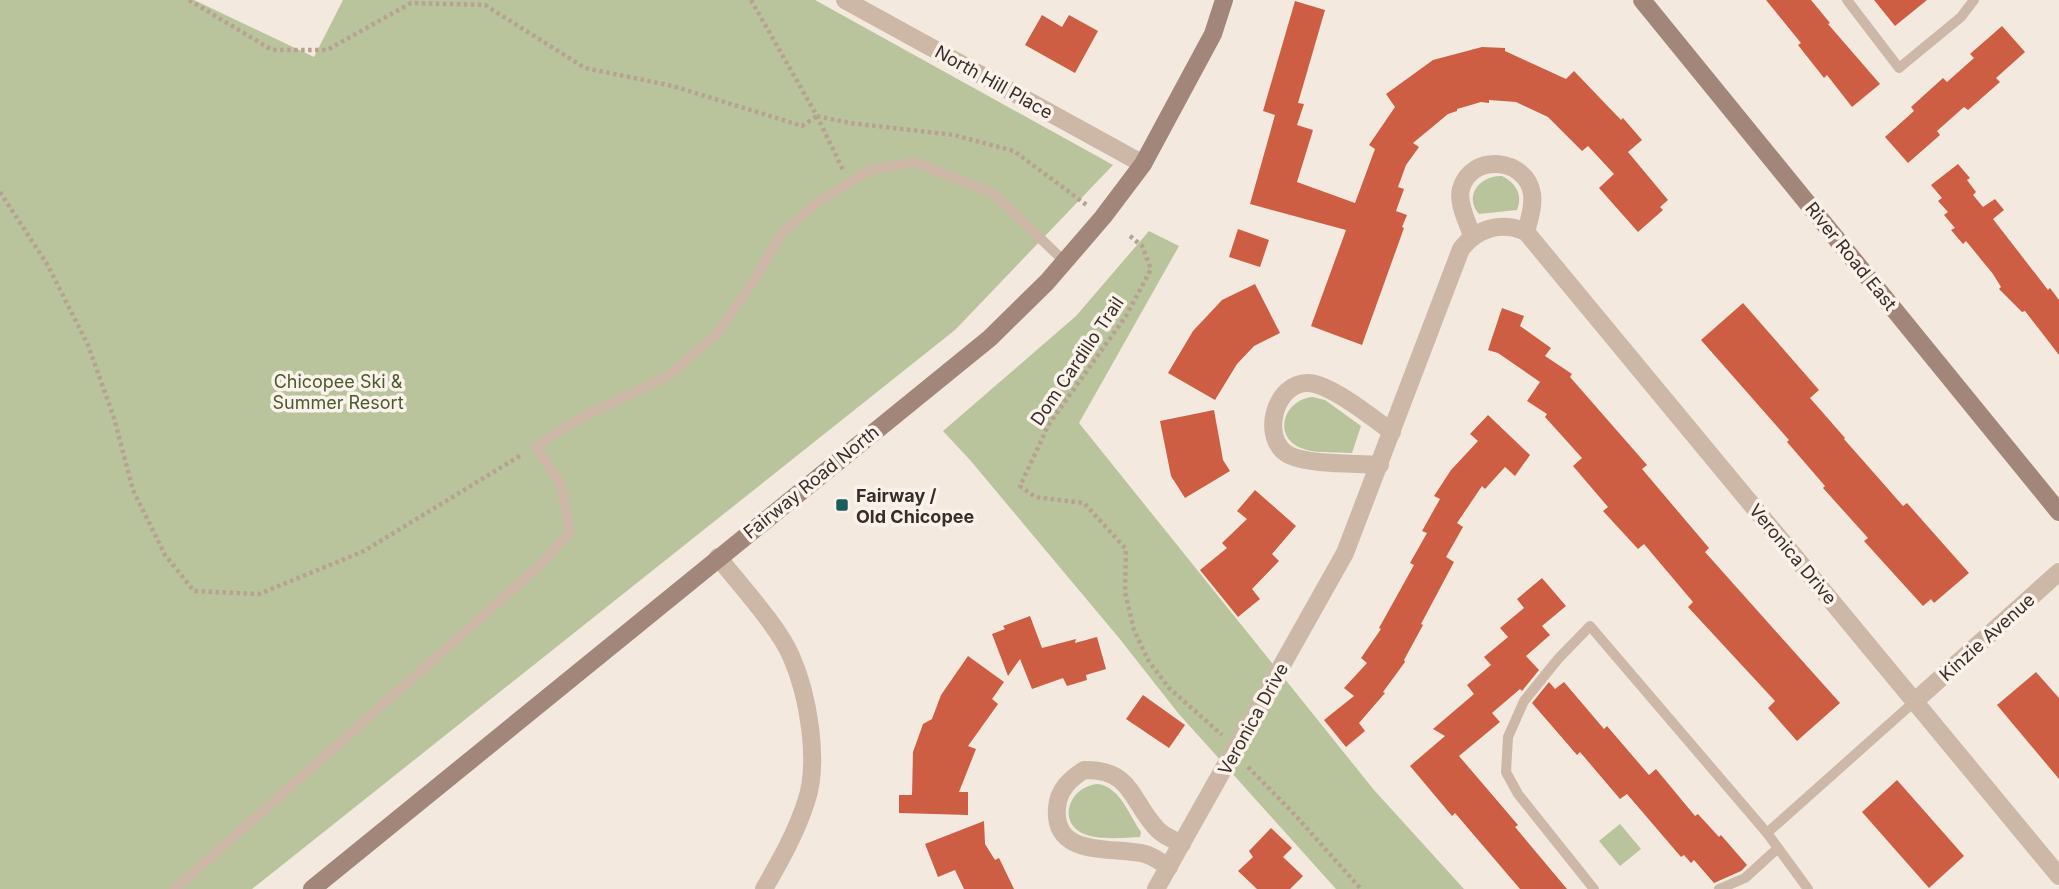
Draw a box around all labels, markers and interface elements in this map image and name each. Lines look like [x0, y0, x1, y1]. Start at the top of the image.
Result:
street label: North Hill Place [932, 41, 1056, 123]
street label: River Road East [1801, 198, 1901, 314]
street label: Dom Cardillo Trail [1026, 293, 1128, 429]
park label: Chicopee Ski & Summer Resort [272, 371, 404, 413]
street label: Fairway Road North [739, 421, 883, 543]
place label: Fairway / Old Chicopee [856, 485, 974, 527]
marker: Fairway / Old Chicopee [834, 497, 850, 513]
street label: Veronica Drive [1745, 500, 1841, 608]
street label: Kinzie Avenue [1935, 589, 2039, 685]
street label: Veronica Drive [1214, 659, 1292, 779]

